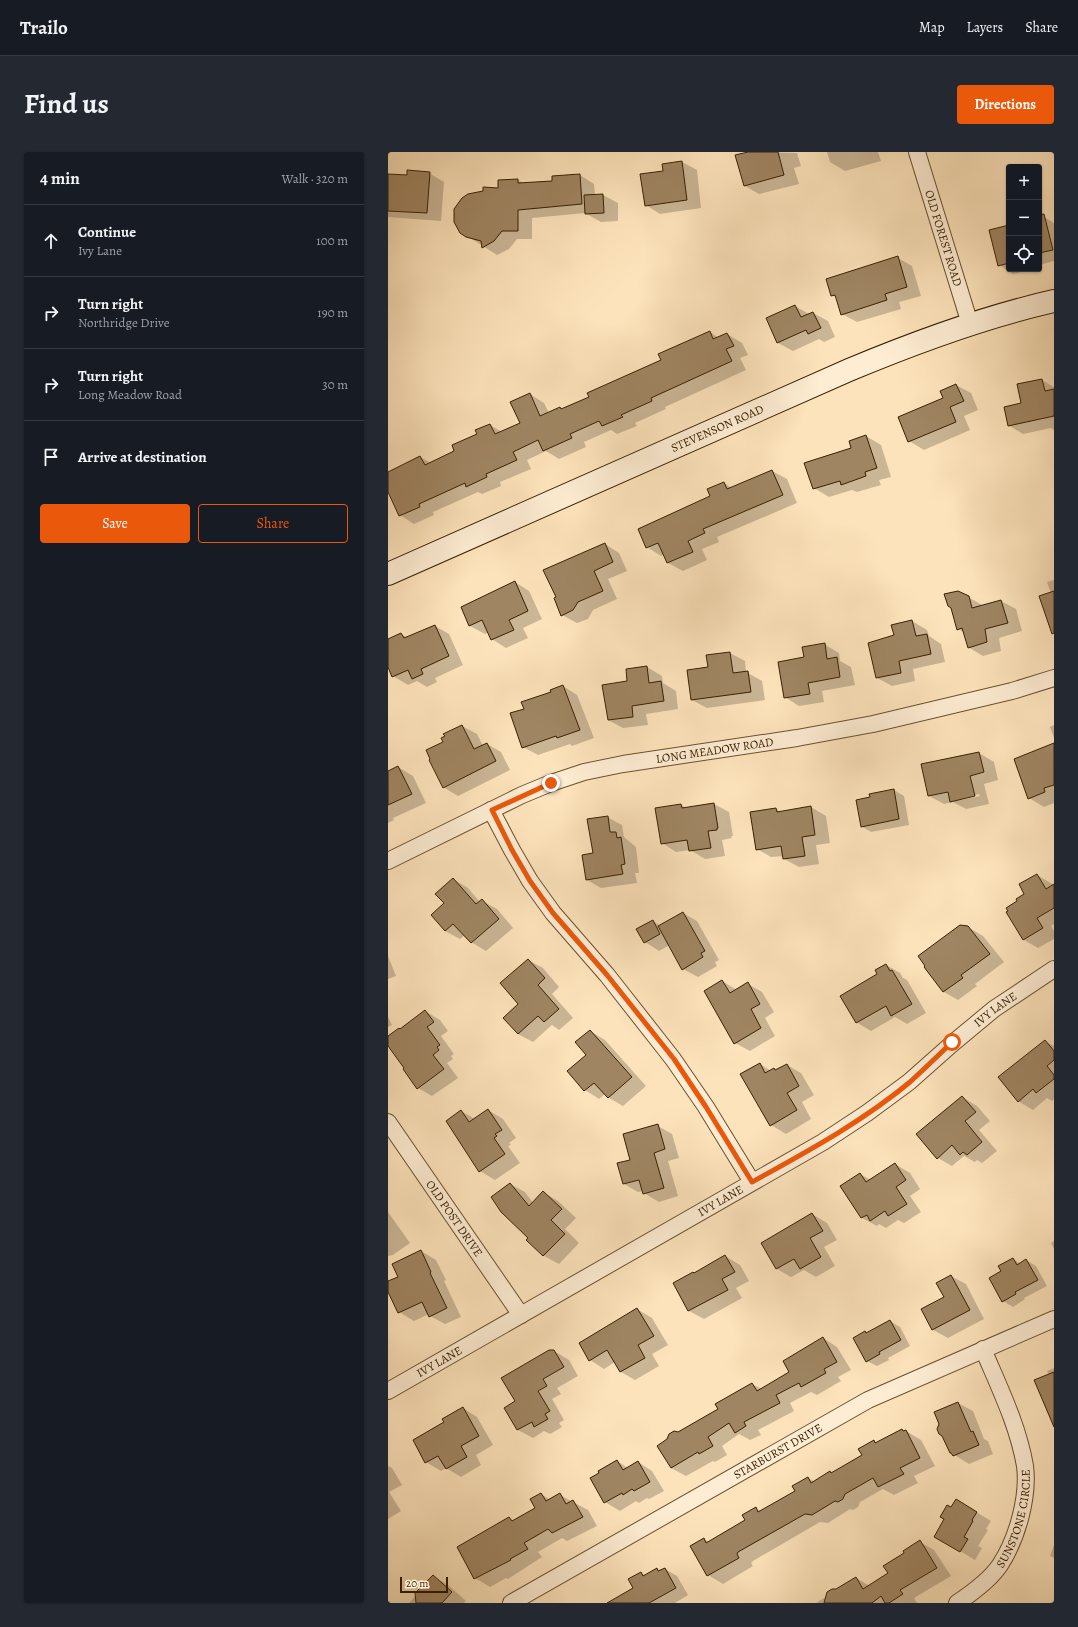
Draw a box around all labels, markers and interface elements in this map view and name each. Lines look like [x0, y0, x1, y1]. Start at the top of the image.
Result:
text: Trailo [20, 15, 68, 41]
text: Map [919, 18, 945, 37]
text: Layers [967, 18, 1003, 37]
text: Share [1025, 18, 1058, 37]
text: Find us [24, 85, 109, 123]
button: Directions [957, 85, 1054, 124]
map controls [1006, 164, 1042, 272]
button: + [1006, 164, 1042, 200]
text: 4 min [40, 167, 80, 190]
text: Walk · 320 m [282, 170, 348, 187]
street label: OLD FOREST ROAD [921, 188, 966, 288]
button: − [1006, 200, 1042, 236]
text: Continue [78, 222, 136, 242]
icon: ahead [40, 230, 62, 252]
text: 100 m [316, 232, 348, 249]
button: locate [1006, 236, 1042, 272]
text: Ivy Lane [78, 242, 122, 259]
text: Turn right [78, 294, 143, 314]
icon: right [40, 302, 62, 324]
text: 190 m [317, 304, 348, 321]
text: Northridge Drive [78, 314, 170, 331]
text: Turn right [78, 366, 143, 386]
icon: right [40, 374, 62, 396]
text: 30 m [322, 376, 348, 393]
text: Long Meadow Road [78, 386, 182, 403]
street label: STEVENSON ROAD [668, 401, 766, 456]
icon: arrive [40, 446, 62, 468]
text: Arrive at destination [78, 447, 207, 467]
button: Save [40, 504, 190, 543]
button: Share [198, 504, 348, 543]
street label: LONG MEADOW ROAD [655, 734, 774, 767]
route end [542, 774, 560, 792]
street label: IVY LANE [970, 988, 1020, 1031]
route start [943, 1033, 961, 1051]
street label: OLD POST DRIVE [422, 1177, 486, 1260]
street label: IVY LANE [695, 1181, 746, 1220]
street label: IVY LANE [414, 1342, 465, 1381]
street label: STARBURST DRIVE [731, 1420, 825, 1483]
street label: SUNSTONE CIRCLE [992, 1469, 1034, 1571]
scale bar [400, 1575, 448, 1594]
text: 20 m [406, 1576, 428, 1591]

